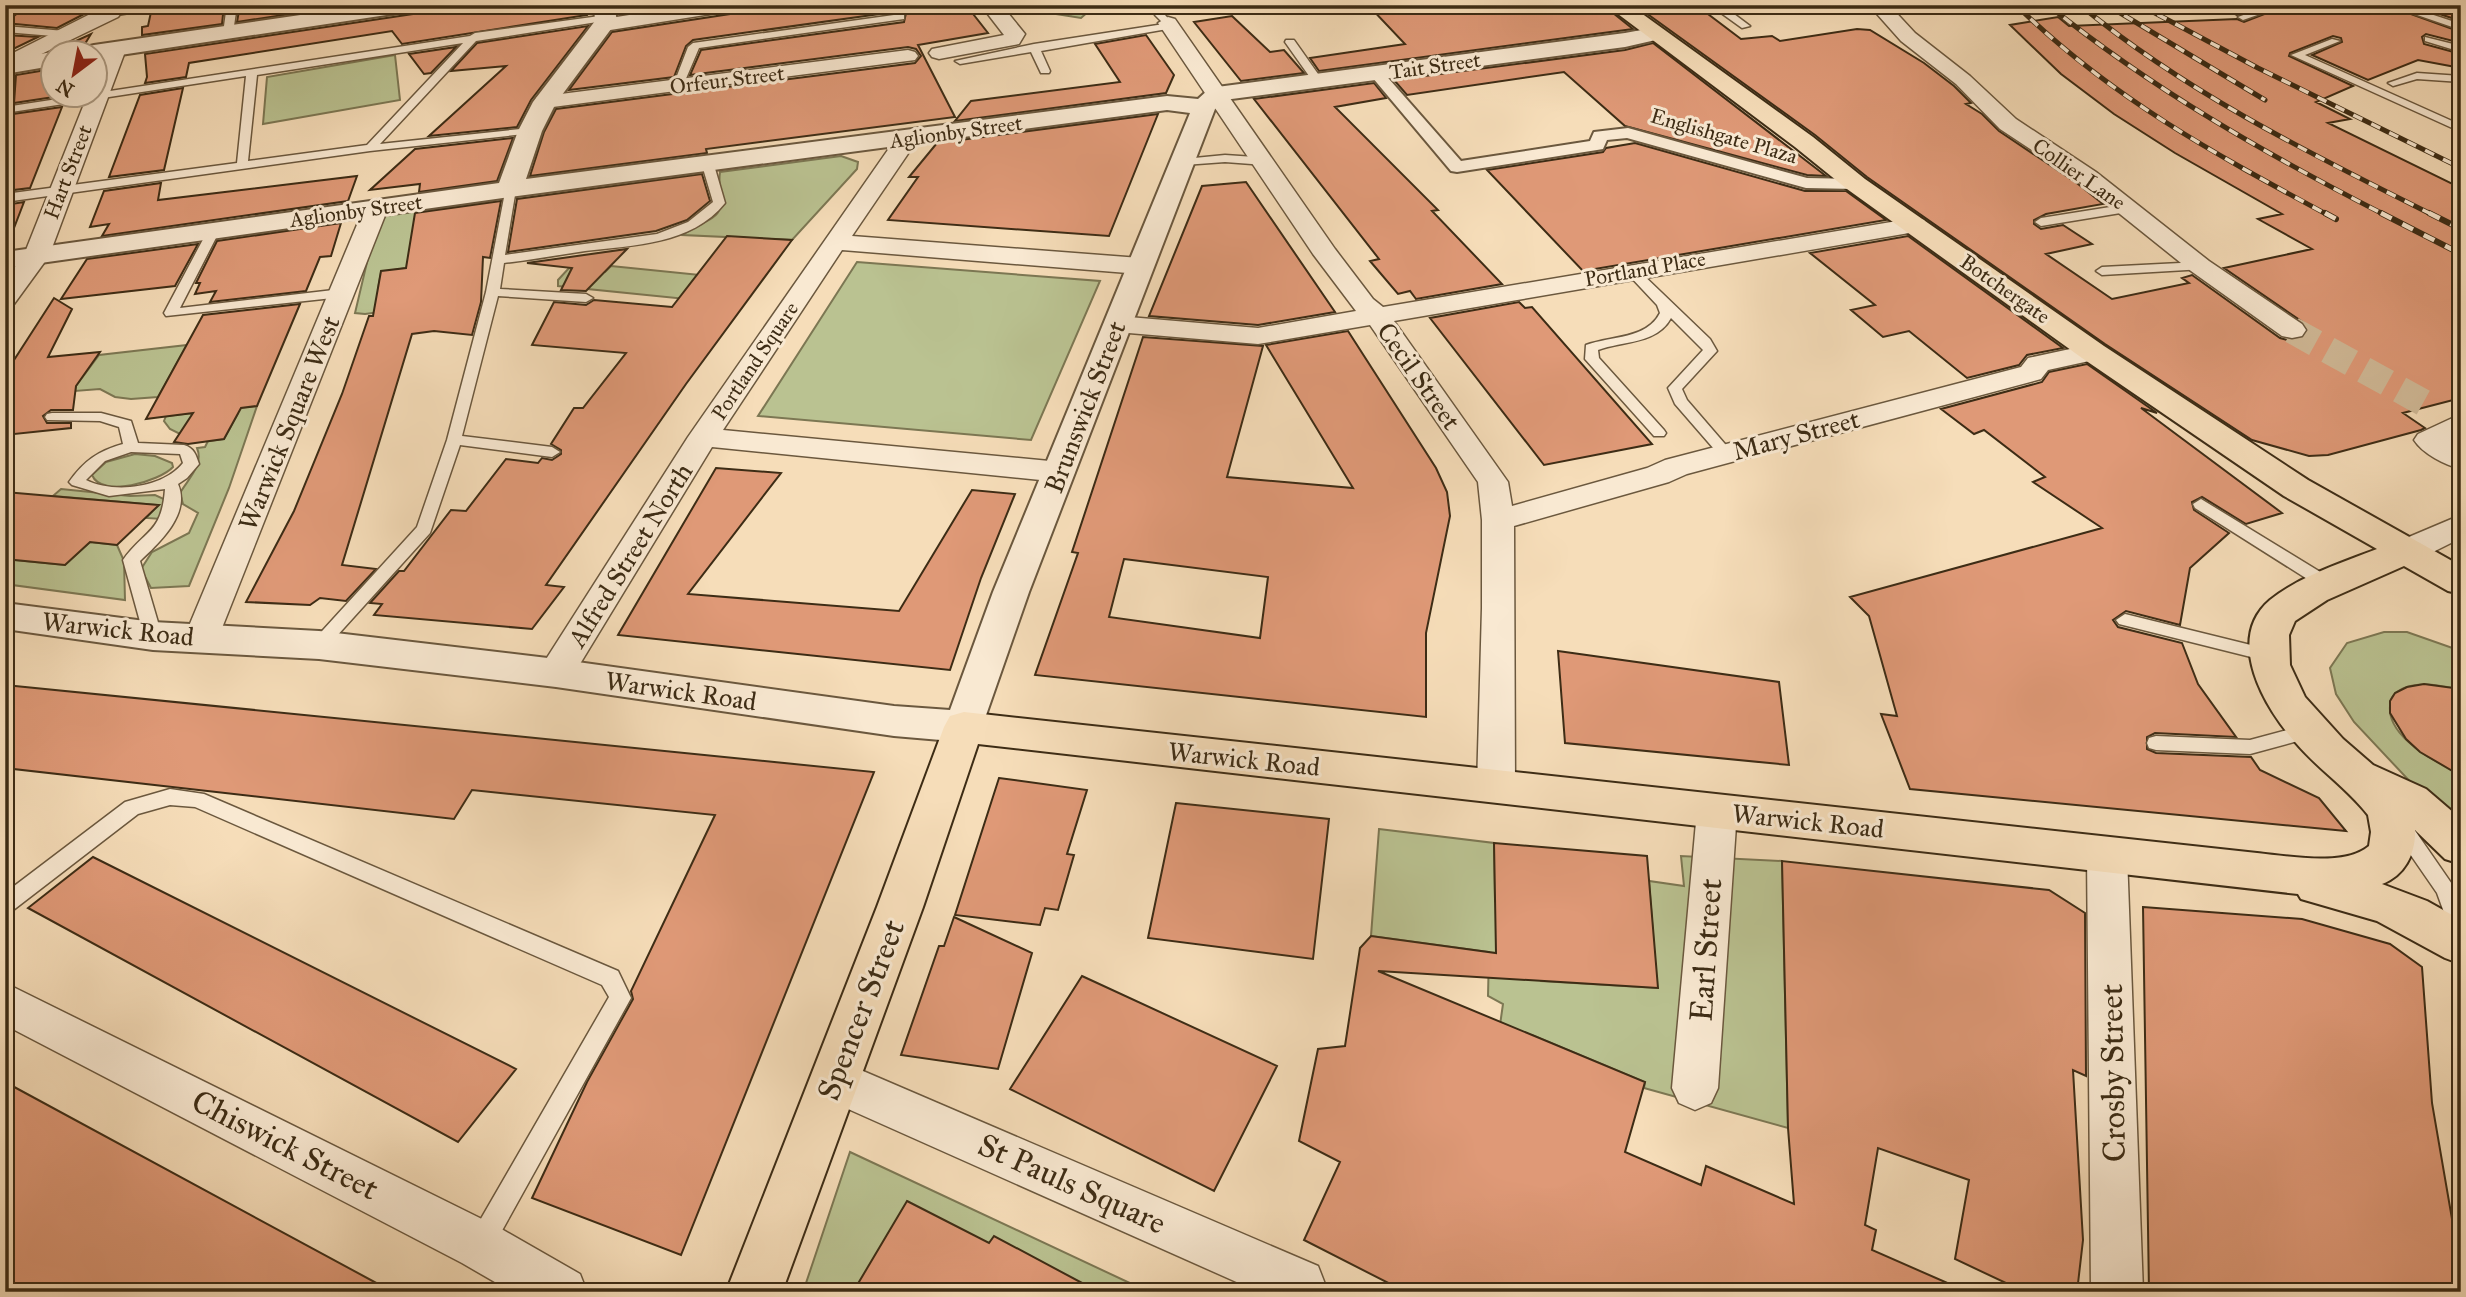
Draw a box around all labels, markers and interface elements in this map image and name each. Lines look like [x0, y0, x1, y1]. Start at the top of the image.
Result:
north arrow [38, 38, 108, 108]
street label: Tait Street [1388, 47, 1483, 85]
street label: Orfeur Street [668, 60, 786, 100]
text: N [52, 74, 78, 102]
street label: Englishgate Plaza [1648, 103, 1801, 169]
street label: Aglionby Street [887, 110, 1025, 154]
street label: Hart Street [38, 121, 98, 223]
street label: Collier Lane [2027, 132, 2131, 216]
street label: Aglionby Street [287, 189, 425, 233]
street label: Portland Place [1582, 246, 1708, 292]
street label: Botchergate [1955, 249, 2055, 330]
street label: Portland Square [706, 297, 804, 425]
street label: Warwick Square West [231, 311, 347, 535]
street label: Brunswick Street [1038, 316, 1132, 498]
street label: Cecil Street [1370, 316, 1468, 436]
street label: Mary Street [1729, 403, 1863, 467]
street label: Alfred Street North [560, 457, 700, 654]
street label: Warwick Road [41, 605, 195, 653]
street label: Warwick Road [603, 665, 759, 717]
street label: Warwick Road [1167, 735, 1321, 783]
street label: Warwick Road [1731, 797, 1885, 845]
street label: Earl Street [1682, 877, 1730, 1023]
street label: Spencer Street [809, 914, 913, 1106]
street label: Crosby Street [2092, 984, 2134, 1162]
street label: Chiswick Street [185, 1081, 385, 1209]
street label: St Pauls Square [972, 1125, 1172, 1243]

